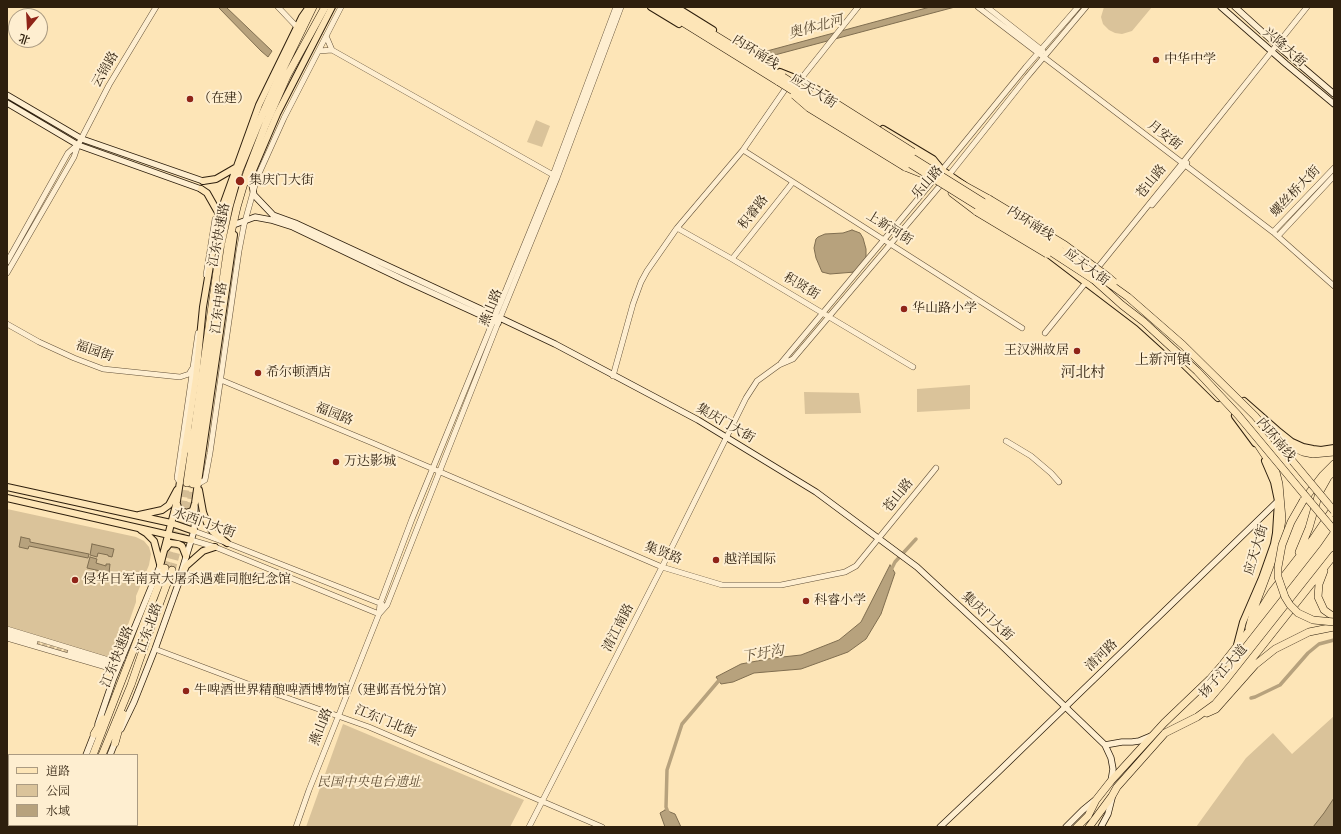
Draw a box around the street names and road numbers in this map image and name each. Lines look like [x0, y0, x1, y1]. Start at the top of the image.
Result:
street label: 兴隆大街 [1259, 25, 1309, 71]
street label: 内环南线 [729, 33, 781, 73]
street label: 云锦路 [89, 49, 123, 91]
street label: 应天大街 [787, 72, 839, 112]
street label: 月安街 [1144, 118, 1184, 154]
street label: 苍山路 [1134, 162, 1170, 202]
street label: 乐山路 [909, 163, 947, 203]
street label: 螺丝桥大街 [1268, 163, 1324, 221]
street label: 积睿路 [736, 193, 772, 233]
street label: 江东快速路 [206, 202, 234, 268]
street label: 内环南线 [1004, 204, 1056, 244]
street label: 上新河街 [863, 209, 915, 249]
street label: 应天大街 [1061, 246, 1111, 290]
street label: 积贤街 [780, 270, 822, 304]
street label: 江东中路 [209, 281, 231, 335]
street label: 燕山路 [477, 287, 507, 329]
street label: 福园街 [73, 338, 115, 366]
street label: 福园路 [313, 400, 355, 430]
street label: 集庆门大街 [693, 401, 757, 447]
street label: 内环南线 [1252, 415, 1298, 465]
street label: 苍山路 [881, 476, 917, 516]
street label: 水西门大街 [171, 506, 237, 542]
street label: 应天大街 [1242, 523, 1272, 577]
street label: 集贤路 [642, 540, 684, 568]
street label: 集庆门大街 [958, 589, 1016, 645]
street label: 江东北路 [134, 601, 166, 655]
street label: 清江南路 [600, 601, 638, 655]
street label: 江东快速路 [99, 624, 137, 690]
street label: 清河路 [1083, 637, 1121, 675]
street label: 扬子江大道 [1197, 642, 1251, 702]
street label: 江东门北街 [352, 703, 418, 741]
street label: 燕山路 [307, 706, 337, 748]

